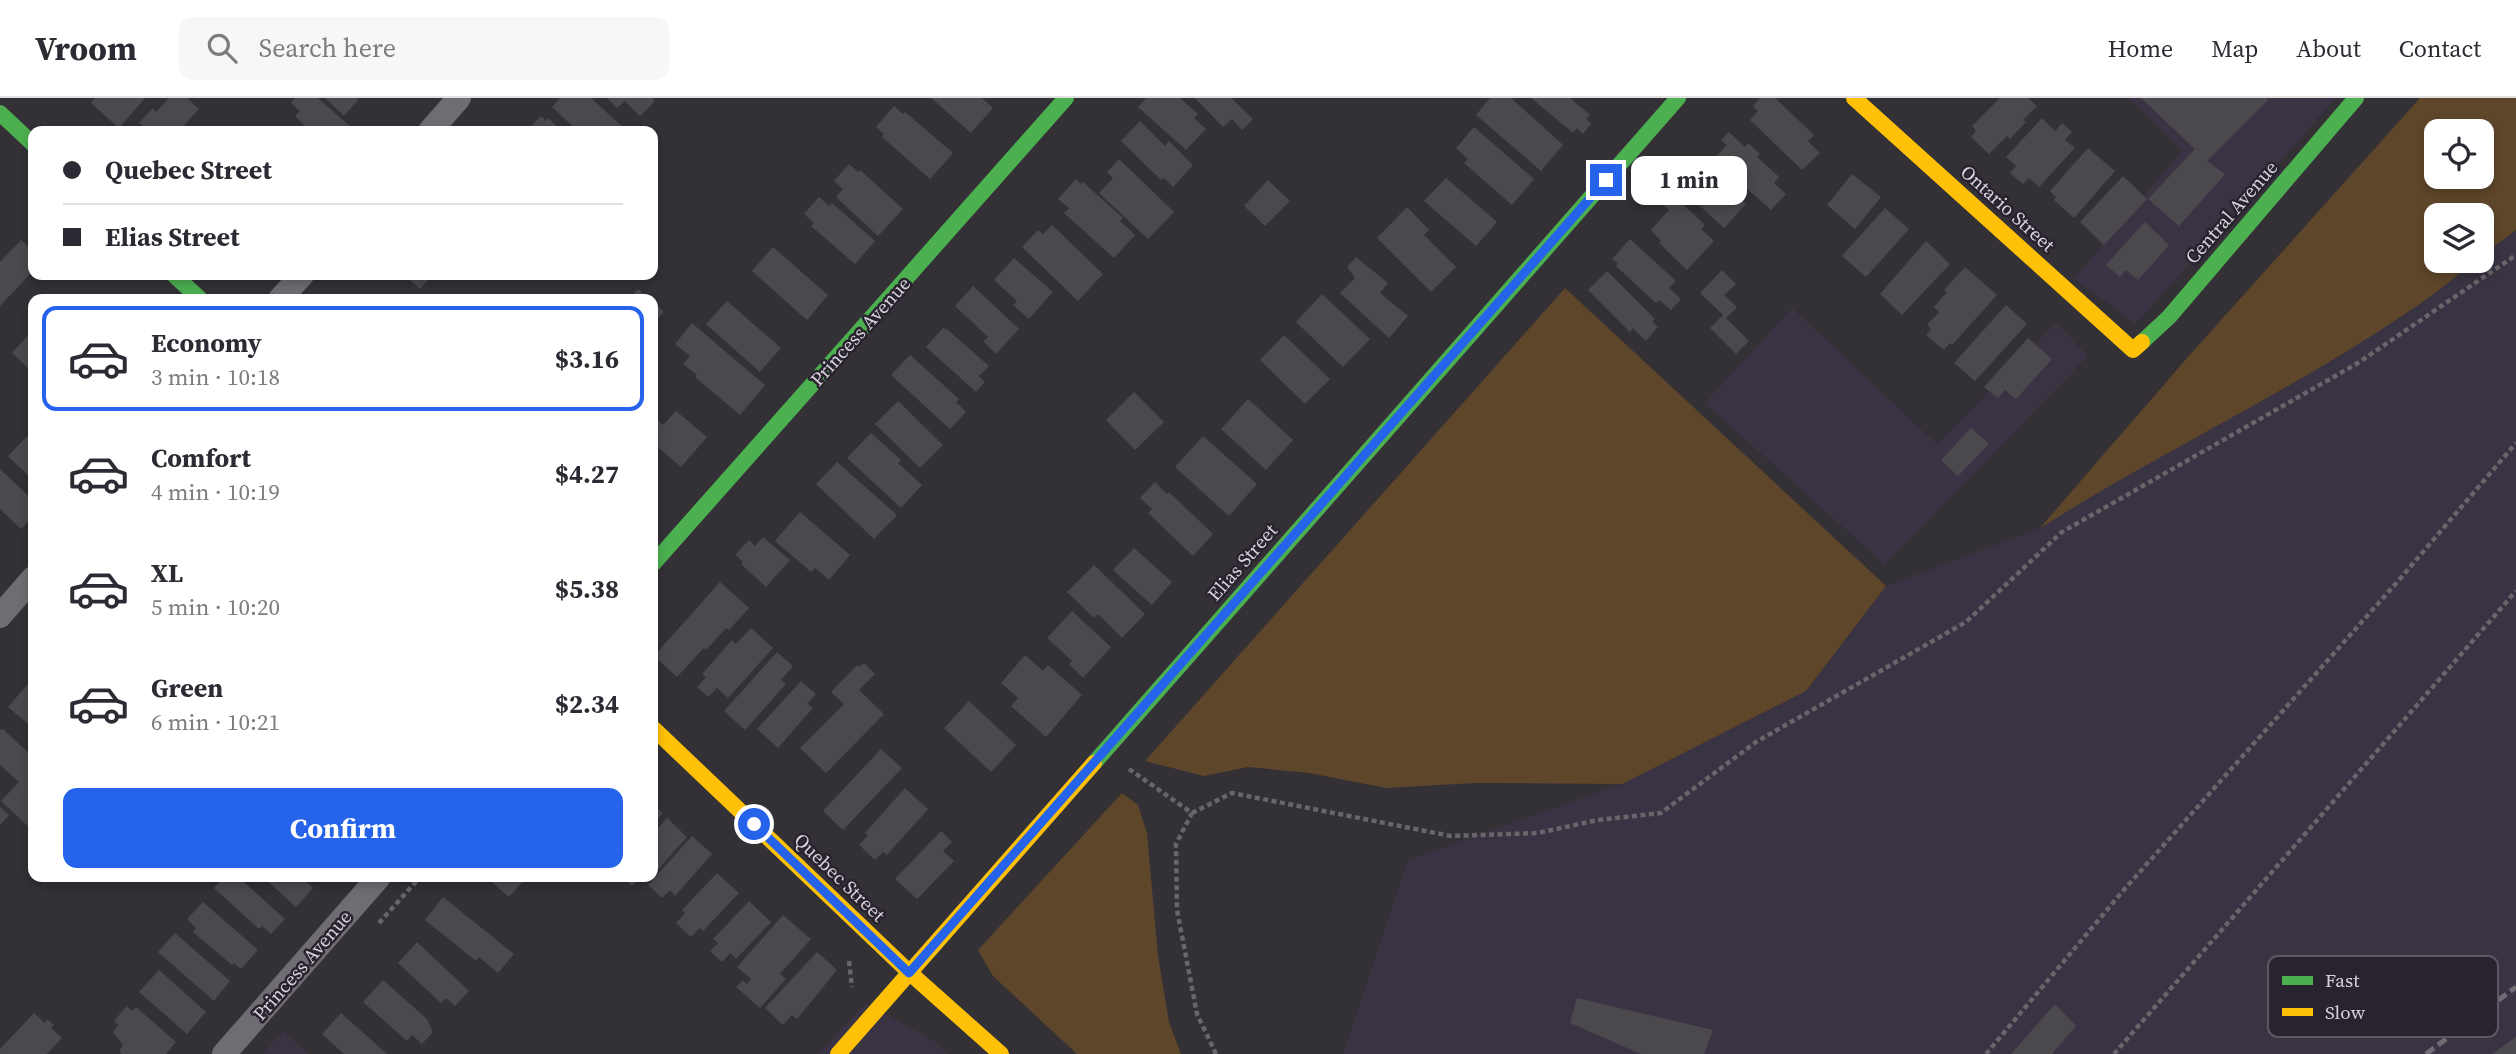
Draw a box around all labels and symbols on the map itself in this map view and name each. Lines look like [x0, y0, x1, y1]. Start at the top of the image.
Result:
callout: 1 min [1630, 155, 1746, 204]
street label: Central Avenue [2179, 155, 2283, 269]
street label: Ontario Street [1955, 159, 2061, 258]
route end [1590, 164, 1622, 196]
street label: Princess Avenue [804, 271, 916, 391]
street label: Elias Street [1201, 517, 1283, 606]
route start [738, 808, 770, 840]
street label: Quebec Street [789, 827, 892, 928]
street label: Princess Avenue [247, 904, 357, 1026]
legend [2268, 956, 2498, 1037]
text: Fast [2325, 967, 2360, 993]
text: Slow [2325, 999, 2366, 1025]

